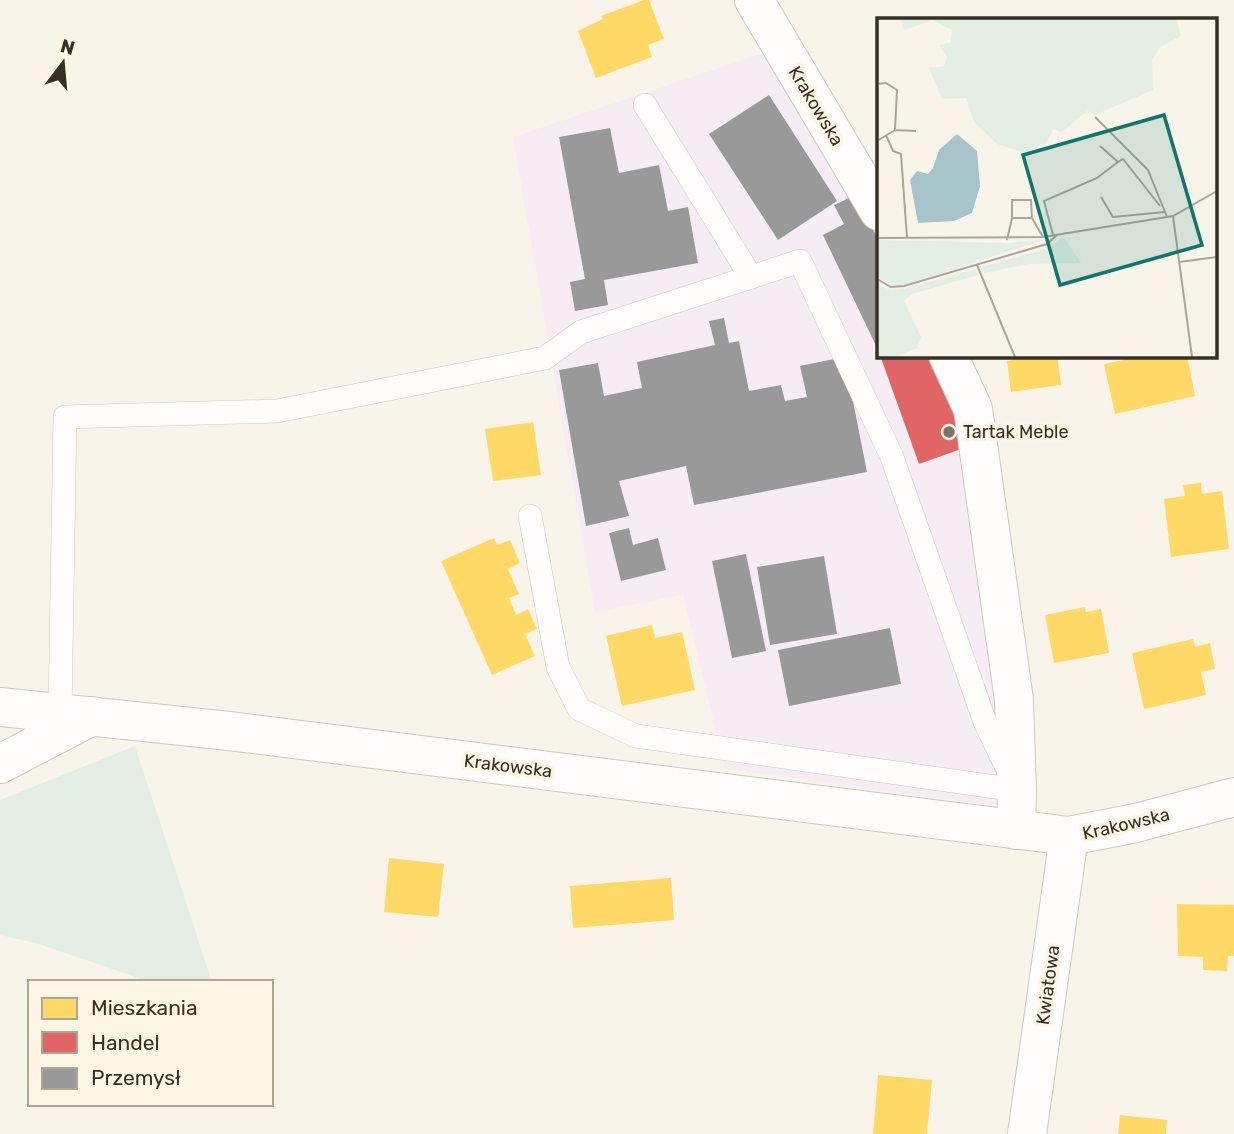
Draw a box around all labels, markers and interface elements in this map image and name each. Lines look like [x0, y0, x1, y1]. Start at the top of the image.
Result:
inset map [877, 18, 1216, 357]
north arrow [28, 28, 98, 98]
text: N [58, 34, 77, 60]
street label: Krakowska [784, 62, 848, 150]
place label: Tartak Meble [963, 421, 1069, 443]
marker: Tartak Meble [941, 424, 957, 440]
street label: Krakowska [463, 750, 553, 782]
street label: Krakowska [1080, 803, 1172, 845]
street label: Kwiatowa [1032, 944, 1064, 1026]
legend [28, 980, 273, 1106]
text: Mieszkania [91, 995, 198, 1020]
text: Handel [91, 1030, 160, 1055]
text: Przemysł [91, 1065, 181, 1090]

